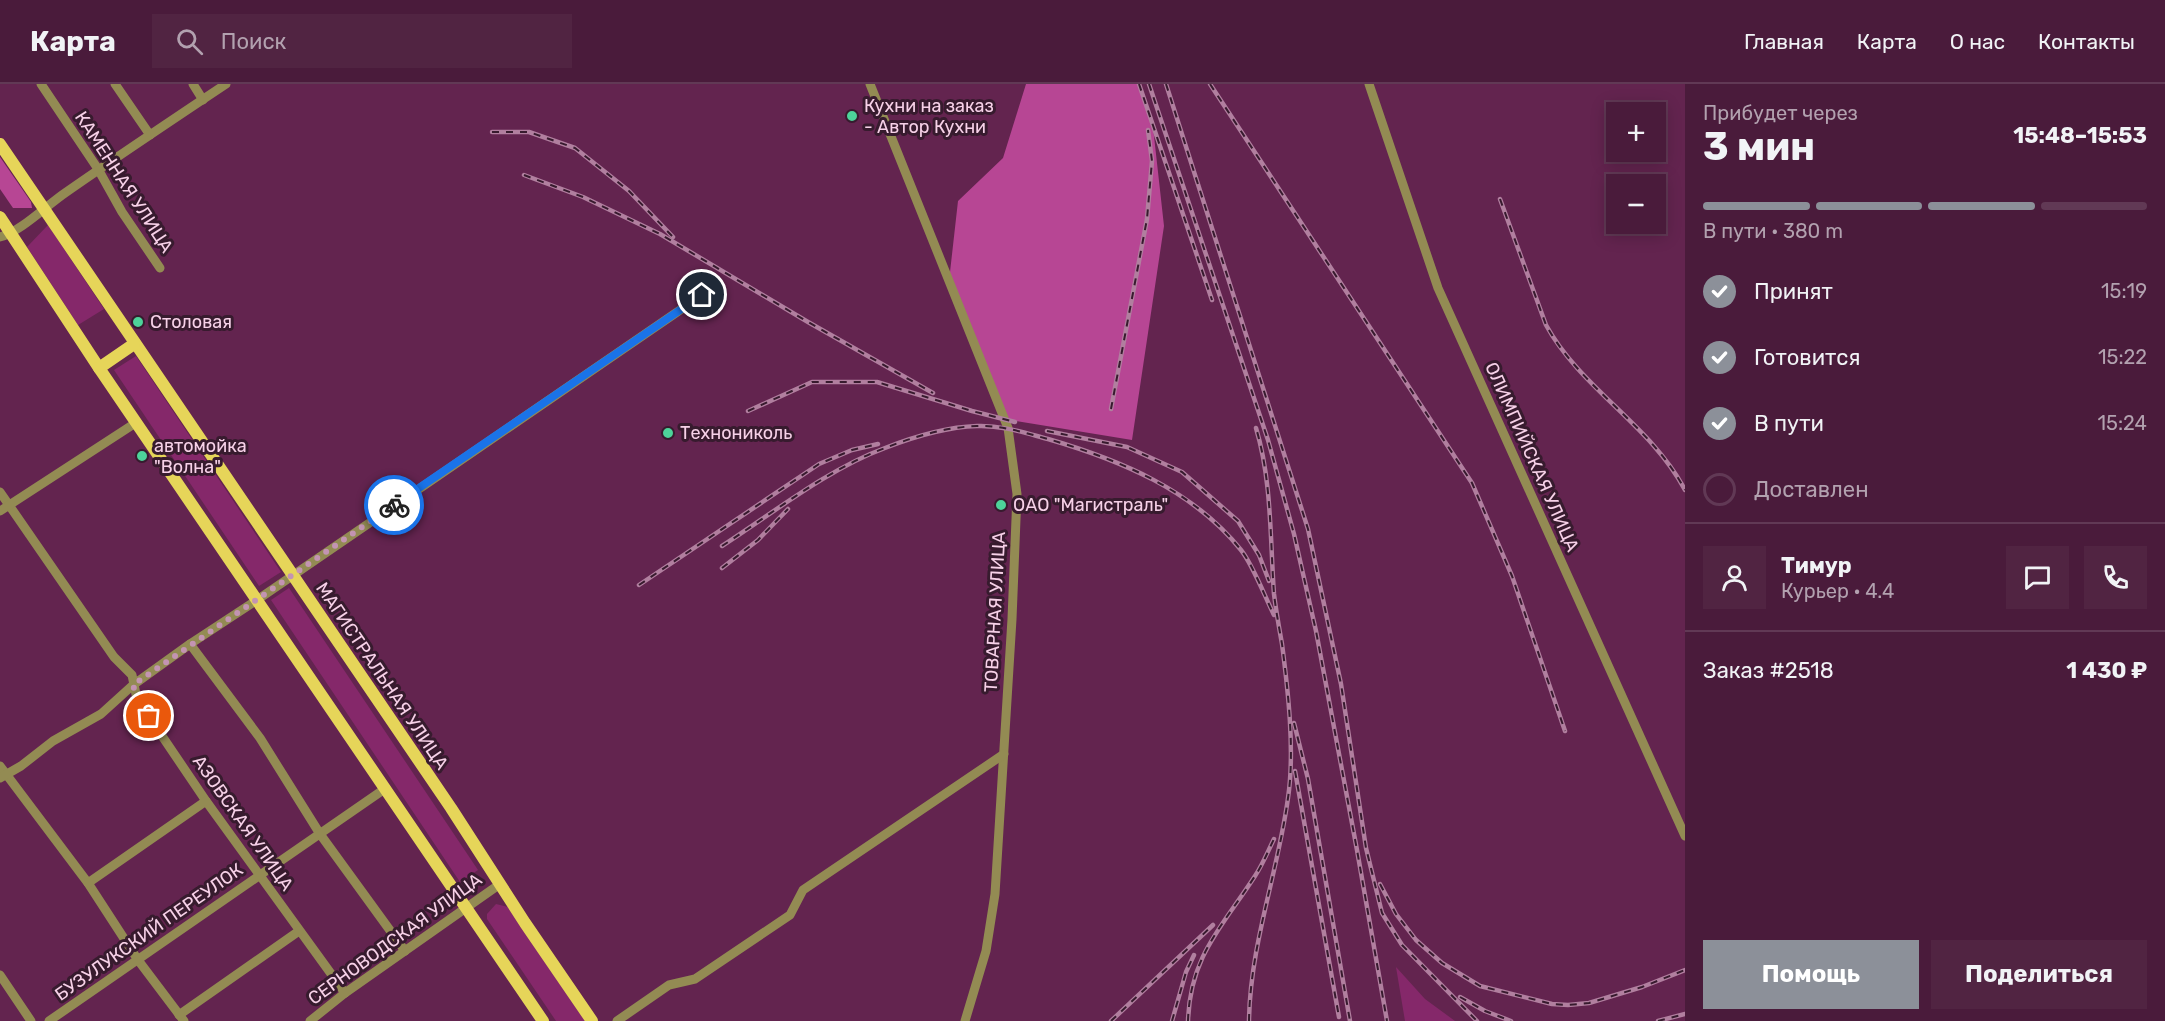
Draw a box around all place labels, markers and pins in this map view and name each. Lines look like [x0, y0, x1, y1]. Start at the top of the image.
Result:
place label: Кухни на заказ - Автор Кухни [864, 95, 994, 138]
marker: Кухни на заказ - Автор Кухни [845, 109, 859, 123]
pin [676, 269, 727, 320]
place label: Столовая [150, 311, 232, 333]
marker: Столовая [131, 315, 145, 329]
place label: Технониколь [680, 422, 792, 444]
marker: Технониколь [661, 426, 675, 440]
place label: автомойка "Волна" [154, 435, 247, 478]
marker: автомойка "Волна" [135, 449, 149, 463]
place label: ОАО "Магистраль" [1013, 494, 1168, 516]
marker: ОАО "Магистраль" [994, 498, 1008, 512]
pin [123, 690, 174, 741]

